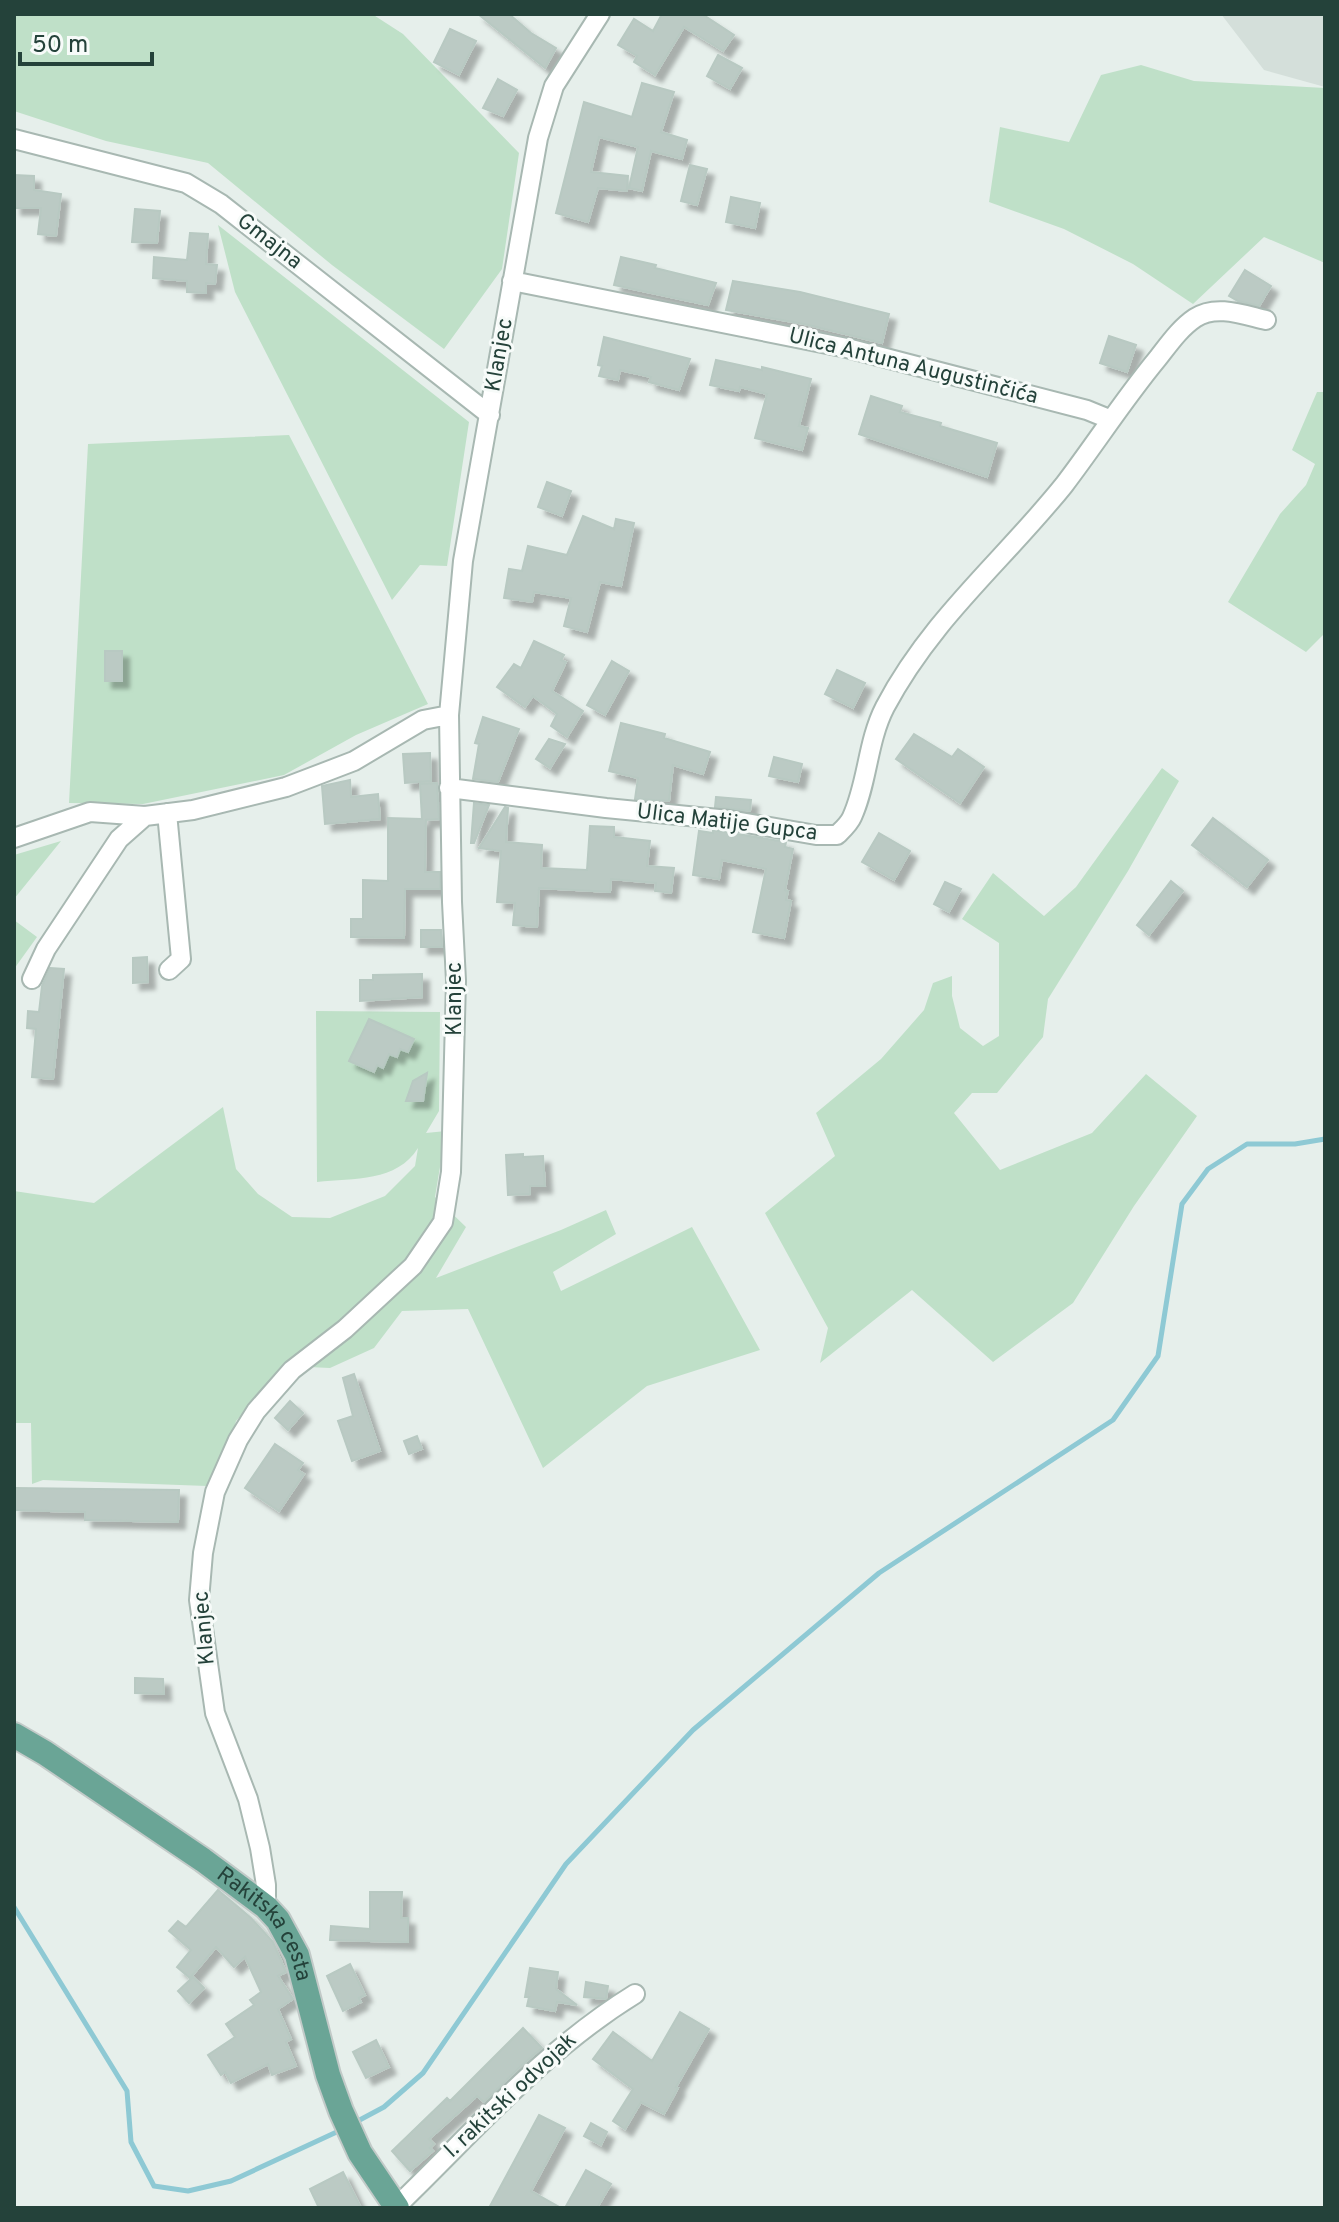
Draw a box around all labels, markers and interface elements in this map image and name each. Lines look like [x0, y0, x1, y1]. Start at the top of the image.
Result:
scale bar [20, 16, 152, 66]
text: 50 m [32, 31, 88, 61]
street label: Gmajna [231, 208, 307, 276]
street label: Klanjec [480, 316, 520, 394]
street label: Ulica Antuna Augustinčića [786, 323, 1040, 411]
street label: Ulica Matije Gupca [635, 799, 819, 847]
street label: Klanjec [442, 962, 469, 1036]
street label: Klanjec [188, 1590, 222, 1666]
street label: Rakitska cesta [211, 1861, 317, 1984]
street label: I. rakitski odvojak [439, 2028, 583, 2164]

